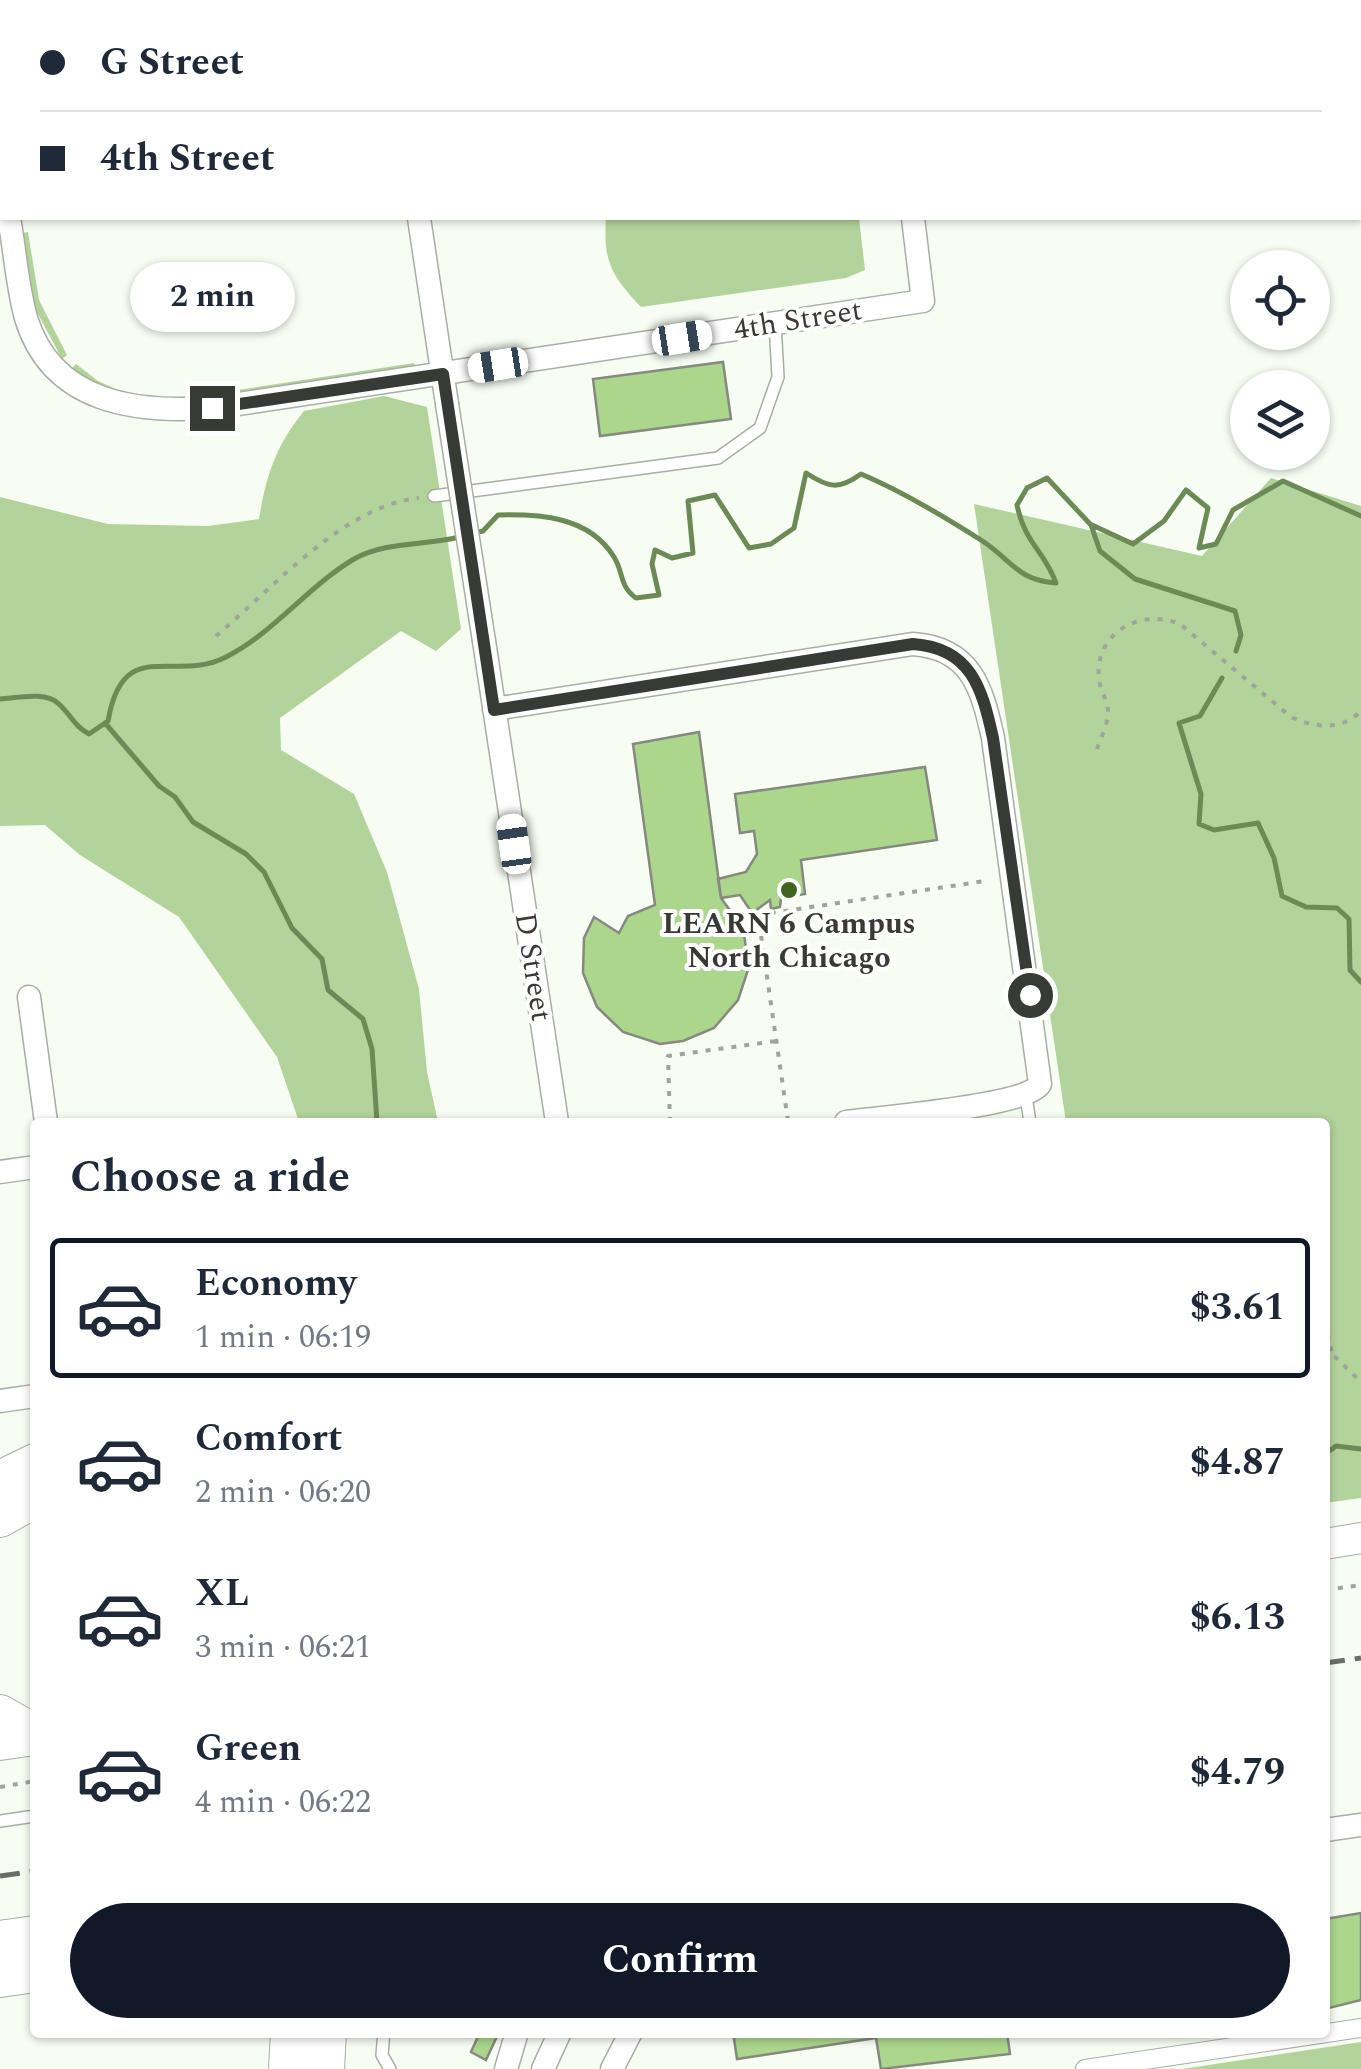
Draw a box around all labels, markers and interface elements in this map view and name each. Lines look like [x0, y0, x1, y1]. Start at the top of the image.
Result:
text: G Street [100, 34, 244, 92]
text: 4th Street [100, 130, 275, 188]
map controls [1230, 250, 1330, 470]
button: locate [1230, 250, 1330, 350]
callout: 2 min [130, 263, 294, 333]
text: 2 min [170, 272, 255, 321]
street label: 4th Street [731, 287, 865, 353]
car [650, 318, 714, 358]
car [466, 345, 530, 385]
button: layers [1230, 370, 1330, 470]
route end [190, 386, 235, 431]
car [495, 812, 533, 876]
marker: LEARN 6 Campus North Chicago [778, 879, 800, 901]
place label: LEARN 6 Campus North Chicago [662, 901, 916, 981]
street label: D Street [502, 909, 564, 1025]
route start [1008, 973, 1053, 1018]
text: Choose a ride [70, 1143, 350, 1212]
text: Economy [195, 1255, 356, 1313]
icon: car [75, 1263, 165, 1353]
text: $3.61 [1190, 1279, 1285, 1337]
text: 1 min · 06:19 [195, 1313, 371, 1362]
text: Comfort [195, 1410, 342, 1468]
icon: car [75, 1418, 165, 1508]
text: $4.87 [1190, 1434, 1285, 1492]
text: 2 min · 06:20 [195, 1468, 371, 1517]
text: XL [195, 1565, 249, 1623]
icon: car [75, 1573, 165, 1663]
text: $6.13 [1190, 1589, 1285, 1647]
text: 3 min · 06:21 [195, 1623, 371, 1672]
text: Green [195, 1720, 302, 1778]
icon: car [75, 1728, 165, 1818]
text: $4.79 [1190, 1744, 1285, 1802]
text: 4 min · 06:22 [195, 1778, 371, 1827]
button: Confirm [70, 1903, 1290, 2018]

